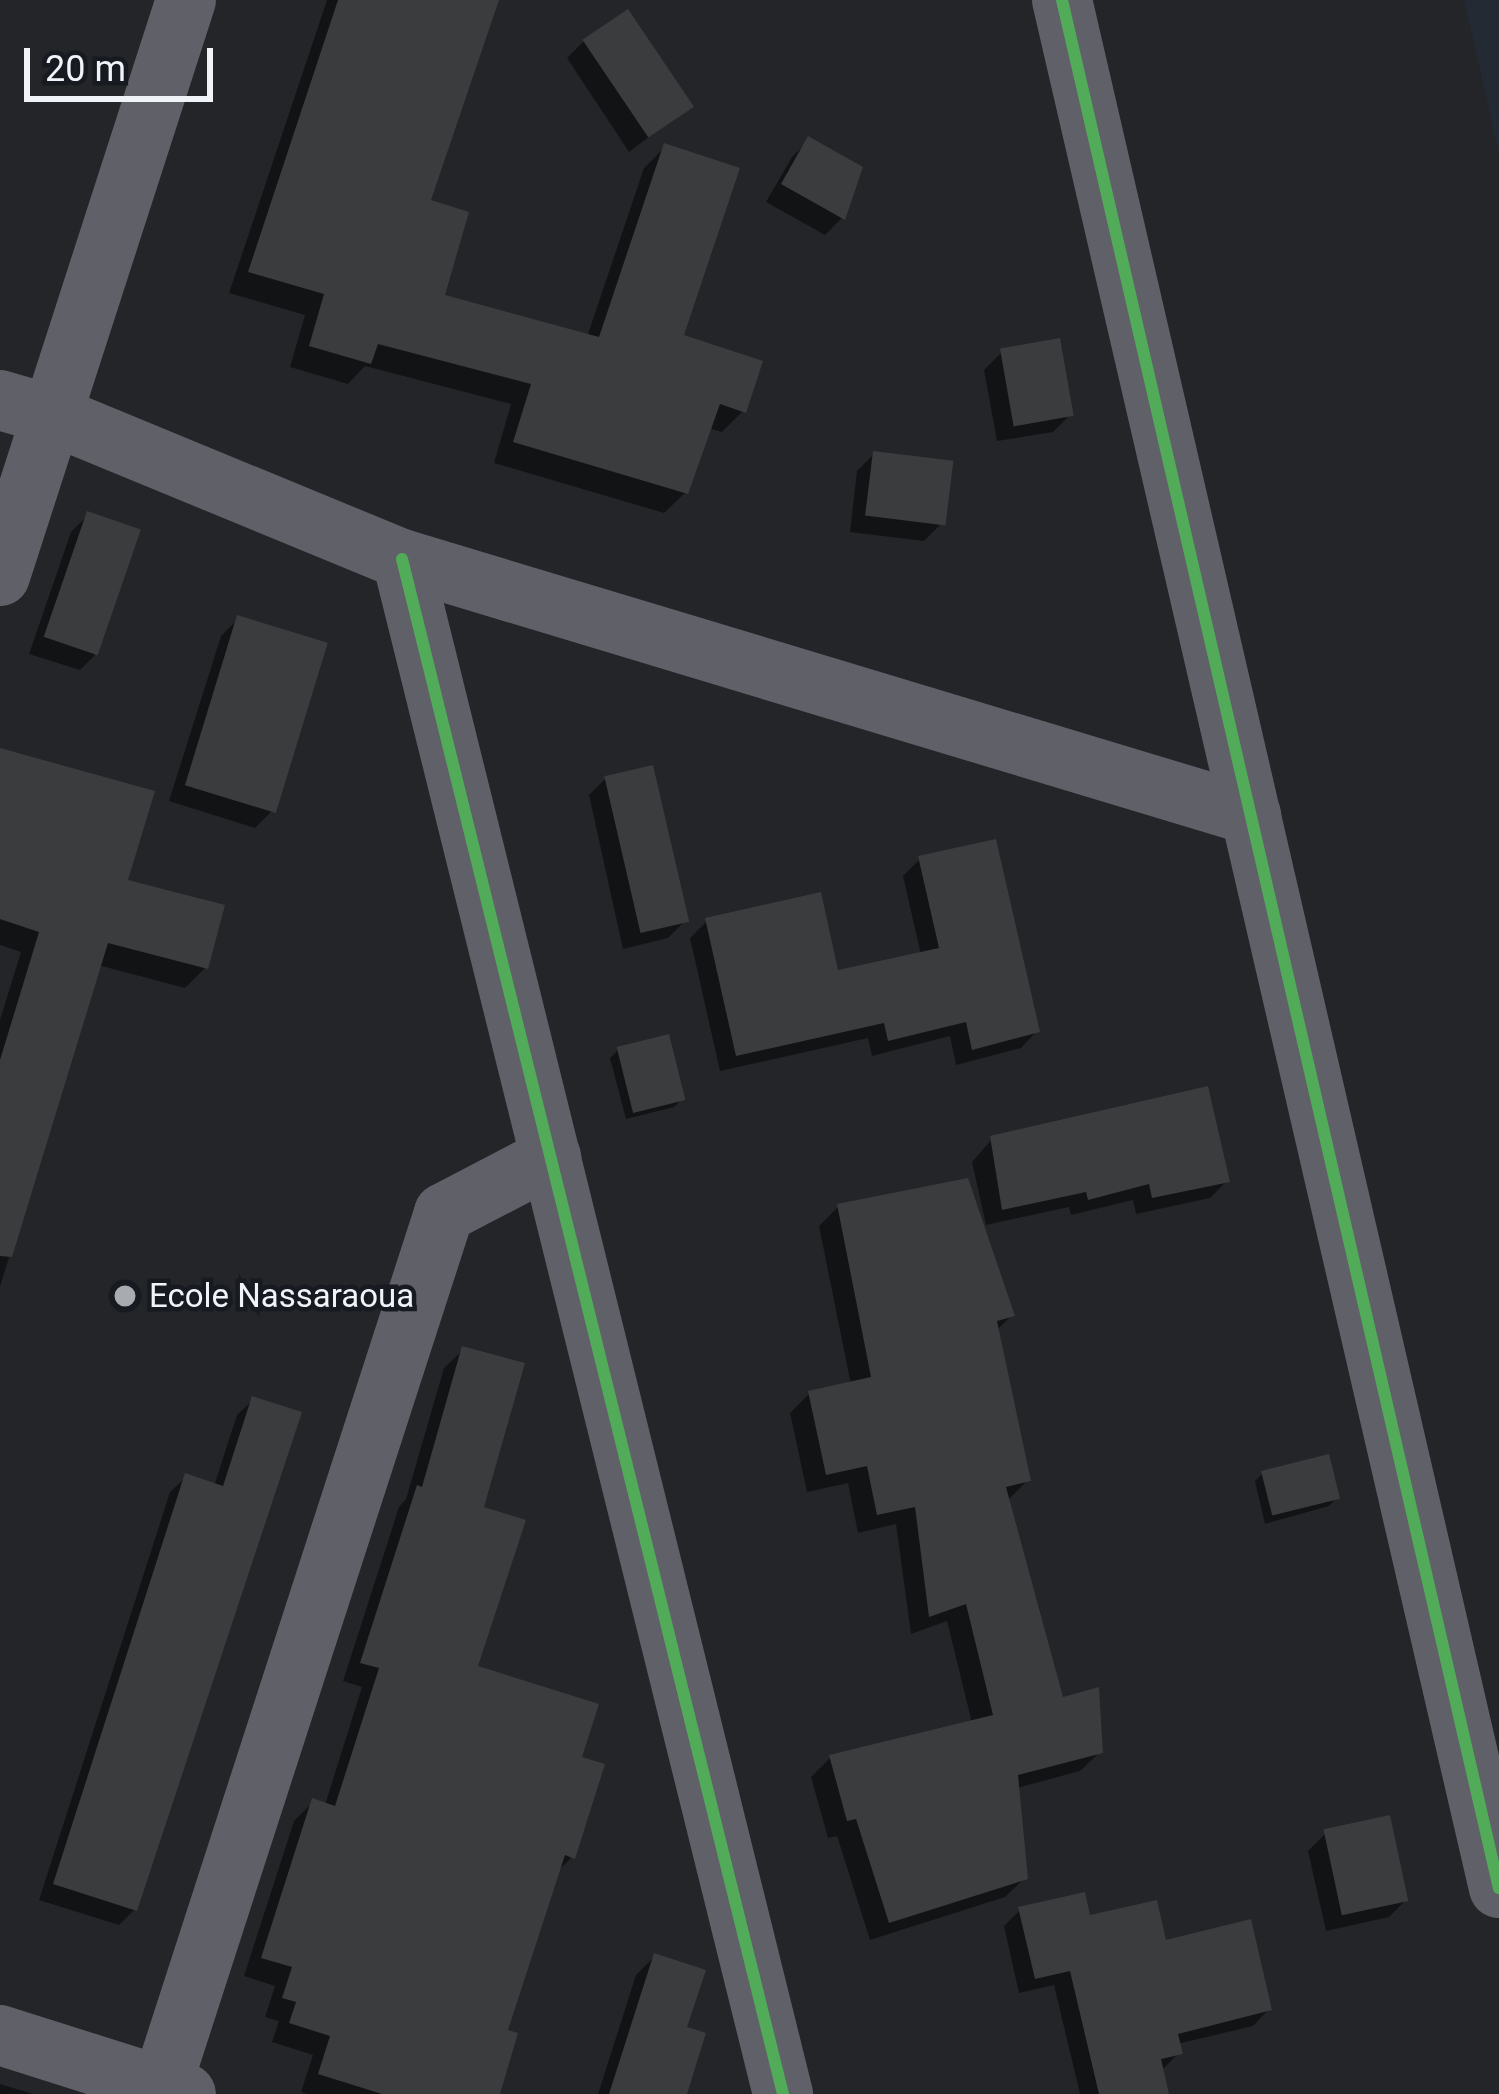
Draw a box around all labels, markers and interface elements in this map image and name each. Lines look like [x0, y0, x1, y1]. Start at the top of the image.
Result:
scale bar [30, 24, 219, 98]
text: 20 m [45, 48, 126, 90]
place label: Ecole Nassaraoua [149, 1276, 414, 1316]
marker: Ecole Nassaraoua [112, 1283, 138, 1309]

